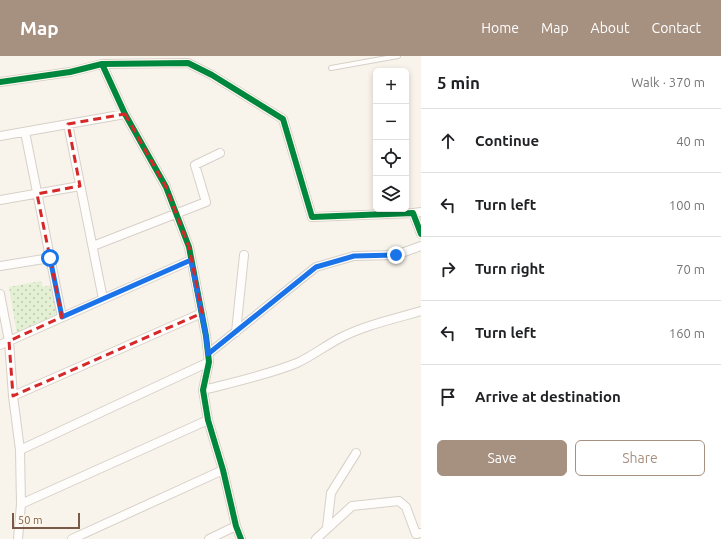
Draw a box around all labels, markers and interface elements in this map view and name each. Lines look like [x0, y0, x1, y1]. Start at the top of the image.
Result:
text: Map [20, 17, 59, 39]
text: Home [481, 20, 519, 36]
text: Map [541, 20, 569, 36]
text: About [591, 20, 630, 36]
text: Contact [652, 20, 701, 36]
map controls [373, 68, 409, 212]
button: + [373, 68, 409, 104]
text: 5 min [437, 73, 480, 92]
text: Walk · 370 m [631, 75, 705, 89]
button: − [373, 104, 409, 140]
icon: ahead [437, 130, 459, 152]
text: Continue [475, 132, 539, 149]
text: 40 m [676, 134, 705, 148]
button: locate [373, 140, 409, 176]
button: layers [373, 176, 409, 212]
icon: left [437, 194, 459, 216]
text: Turn left [475, 196, 536, 213]
text: 100 m [669, 198, 705, 212]
route end [387, 246, 405, 264]
route start [41, 249, 59, 267]
icon: right [437, 258, 459, 280]
text: Turn right [475, 260, 545, 277]
text: 70 m [676, 262, 705, 276]
icon: left [437, 322, 459, 344]
text: Turn left [475, 324, 536, 341]
text: 160 m [669, 326, 705, 340]
icon: arrive [437, 386, 459, 408]
text: Arrive at destination [475, 388, 621, 405]
button: Save [437, 440, 567, 476]
button: Share [575, 440, 705, 476]
scale bar [12, 511, 80, 530]
text: 50 m [18, 514, 42, 526]

